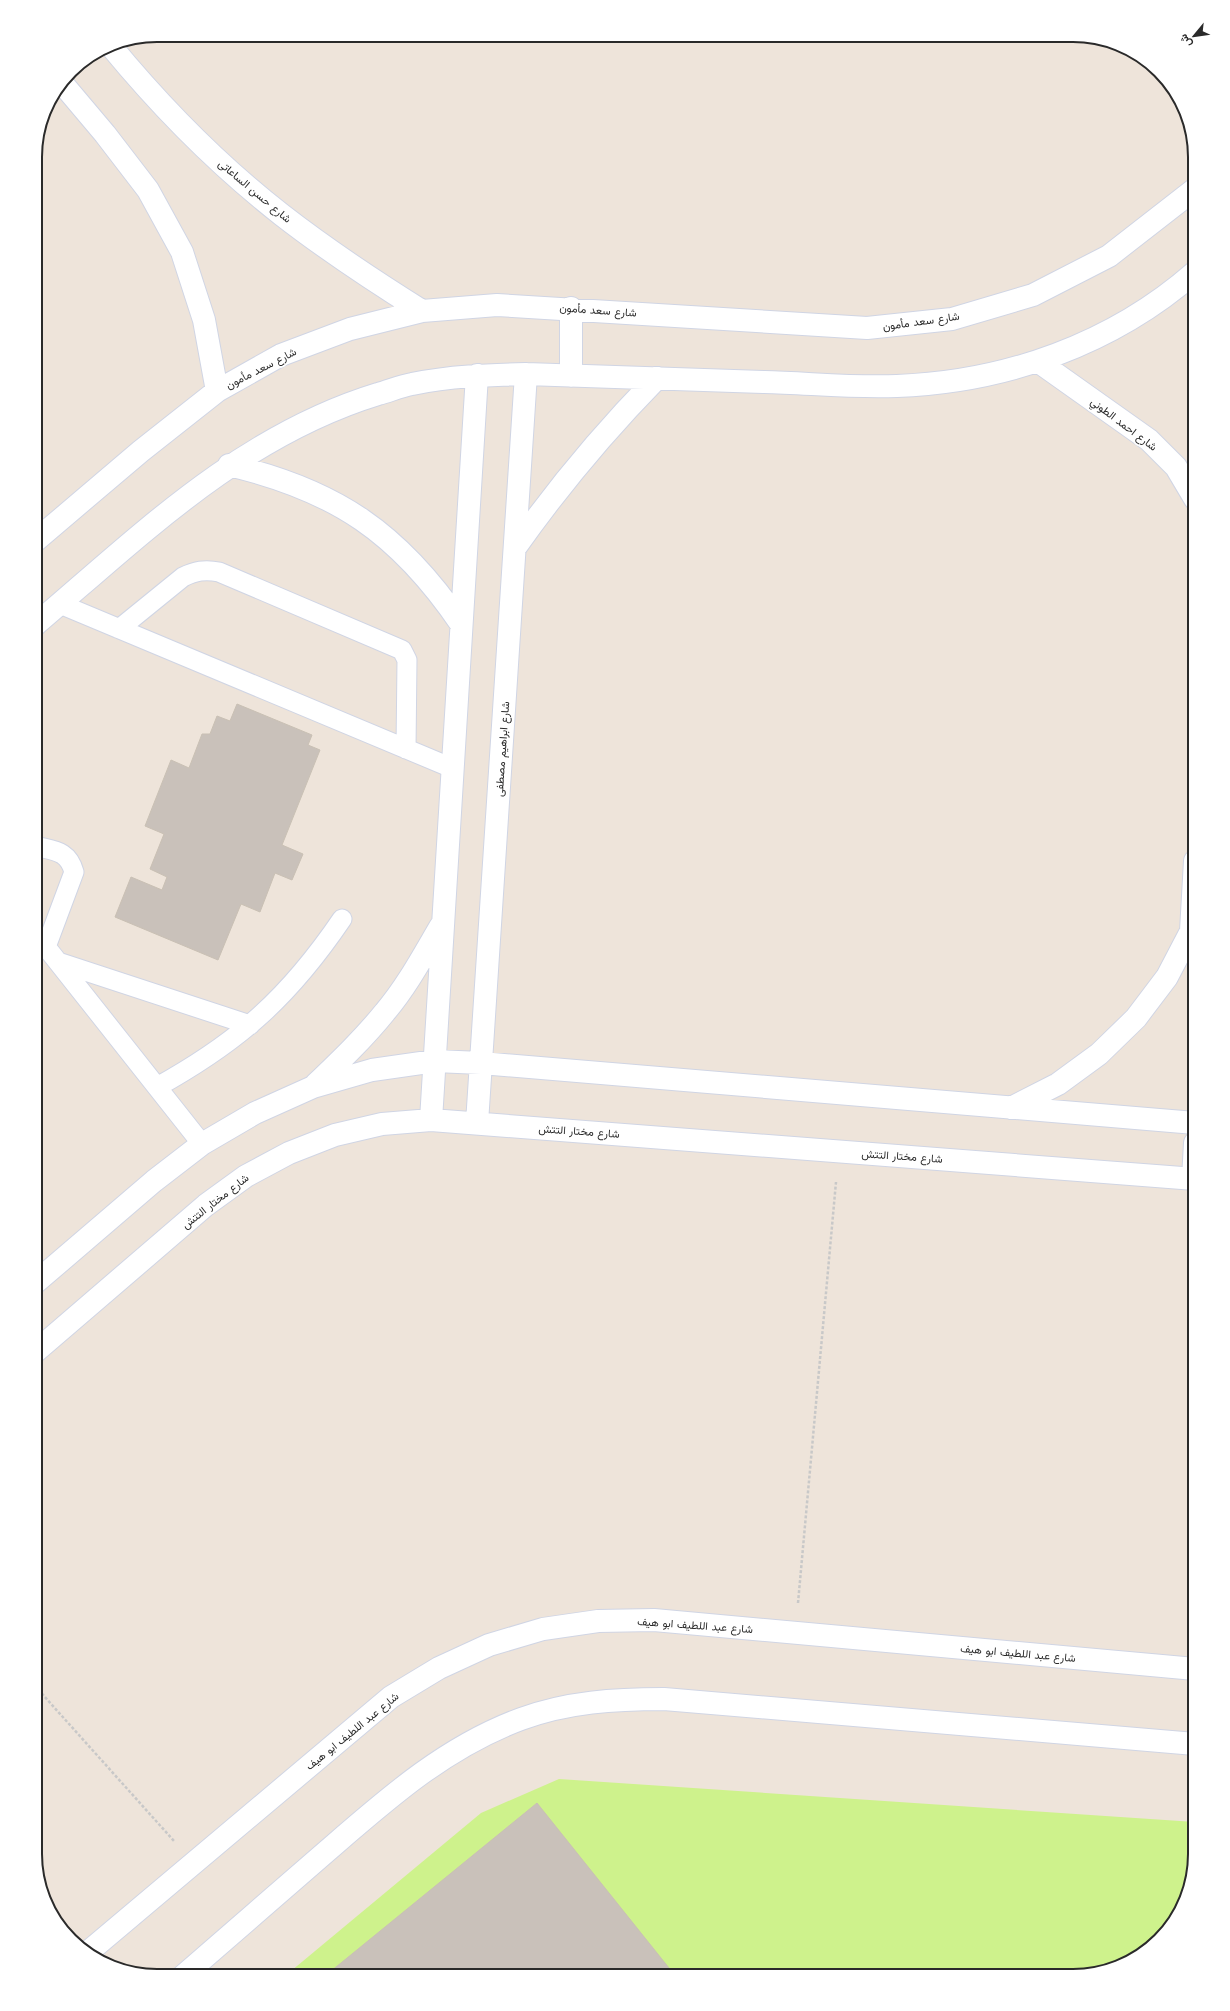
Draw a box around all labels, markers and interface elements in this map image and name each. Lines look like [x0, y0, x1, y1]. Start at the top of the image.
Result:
north arrow [1174, 16, 1214, 56]
text: ش [1177, 32, 1195, 50]
street label: شارع حسن الساعاتى [215, 157, 294, 227]
street label: شارع سعد مأمون [559, 301, 637, 321]
street label: شارع سعد مأمون [882, 310, 961, 334]
street label: شارع سعد مأمون [224, 345, 299, 393]
street label: شارع احمد الطوني [1086, 395, 1160, 456]
street label: شارع ابراهيم مصطفى [493, 701, 513, 797]
street label: شارع مختار التتش [538, 1122, 620, 1142]
street label: شارع مختار التتش [861, 1147, 943, 1167]
street label: شارع مختار التتش [179, 1171, 252, 1232]
street label: شارع عبد اللطيف ابو هيف [637, 1615, 754, 1637]
street label: شارع عبد اللطيف ابو هيف [960, 1642, 1077, 1666]
street label: شارع عبد اللطيف ابو هيف [303, 1690, 402, 1774]

